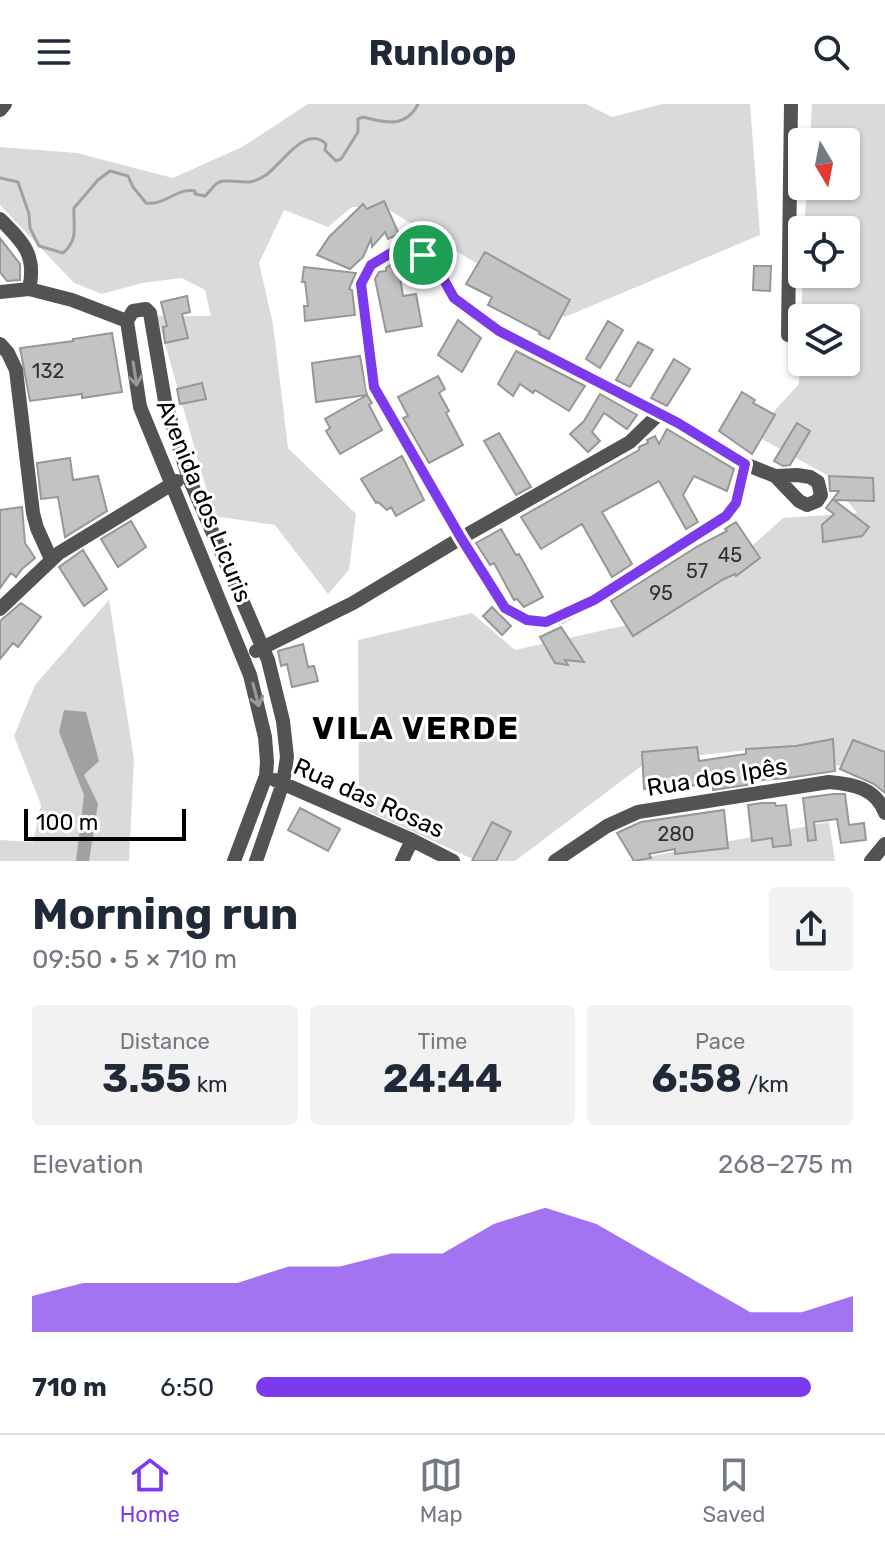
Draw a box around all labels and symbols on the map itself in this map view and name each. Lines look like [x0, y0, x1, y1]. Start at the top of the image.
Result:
north arrow [788, 128, 860, 200]
pin [389, 221, 457, 289]
house number: 132 [32, 359, 64, 383]
one-way arrow [128, 361, 143, 386]
street label: Avenida dos Licuris [151, 396, 257, 606]
house number: 45 [718, 543, 742, 567]
house number: 57 [686, 559, 708, 583]
house number: 95 [649, 581, 673, 605]
one-way arrow [249, 681, 264, 707]
district label: VILA VERDE [312, 709, 520, 747]
street label: Rua das Rosas [289, 752, 449, 844]
street label: Rua dos Ipês [645, 752, 789, 802]
scale bar [24, 805, 186, 841]
house number: 280 [657, 822, 695, 846]

